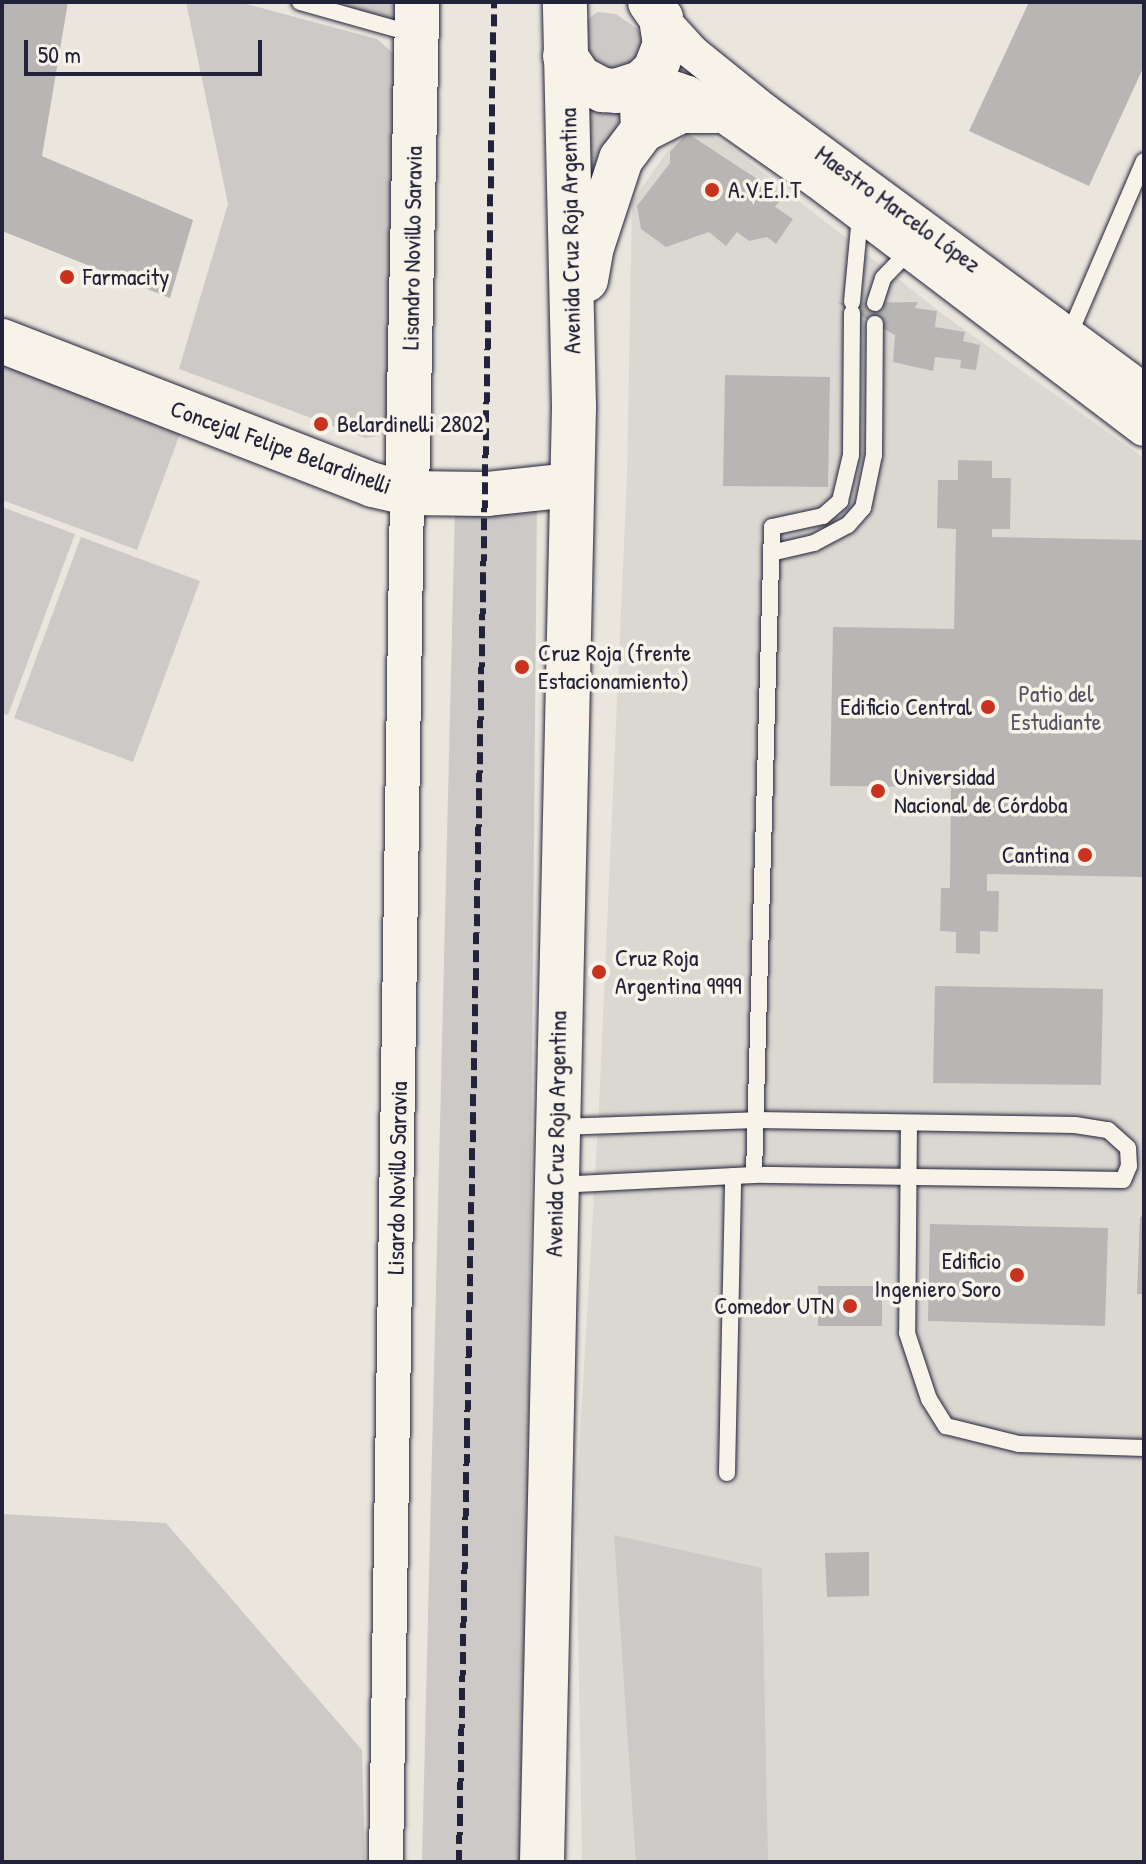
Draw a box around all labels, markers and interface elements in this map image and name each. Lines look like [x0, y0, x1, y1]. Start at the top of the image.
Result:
scale bar [28, 24, 266, 74]
text: 50 m [38, 38, 81, 70]
street label: Avenida Cruz Roja Argentina [553, 108, 587, 354]
street label: Maestro Marcelo López [810, 139, 986, 279]
street label: Lisandro Novillo Saravia [396, 146, 428, 350]
place label: A.V.E.I.T [728, 176, 801, 204]
marker: A.V.E.I.T [703, 181, 721, 199]
place label: Farmacity [83, 263, 169, 291]
marker: Farmacity [58, 268, 76, 286]
street label: Concejal Felipe Belardinelli [167, 394, 395, 500]
place label: Belardinelli 2802 [337, 410, 484, 438]
marker: Belardinelli 2802 [312, 415, 330, 433]
place label: Cruz Roja (frente Estacionamiento) [538, 639, 691, 695]
marker: Cruz Roja (frente Estacionamiento) [513, 658, 531, 676]
park label: Patio del Estudiante [1011, 680, 1101, 736]
place label: Edificio Central [840, 693, 972, 721]
marker: Edificio Central [979, 698, 997, 716]
place label: Universidad Nacional de Córdoba [894, 763, 1068, 819]
marker: Universidad Nacional de Córdoba [869, 782, 887, 800]
place label: Cantina [1002, 841, 1069, 869]
marker: Cantina [1076, 846, 1094, 864]
place label: Cruz Roja Argentina 9999 [615, 944, 742, 1000]
marker: Cruz Roja Argentina 9999 [590, 963, 608, 981]
street label: Avenida Cruz Roja Argentina [539, 1011, 573, 1257]
street label: Lisardo Novillo Saravia [381, 1081, 413, 1275]
place label: Edificio Ingeniero Soro [874, 1247, 1001, 1303]
marker: Edificio Ingeniero Soro [1008, 1266, 1026, 1284]
place label: Comedor UTN [714, 1292, 834, 1320]
marker: Comedor UTN [841, 1297, 859, 1315]

